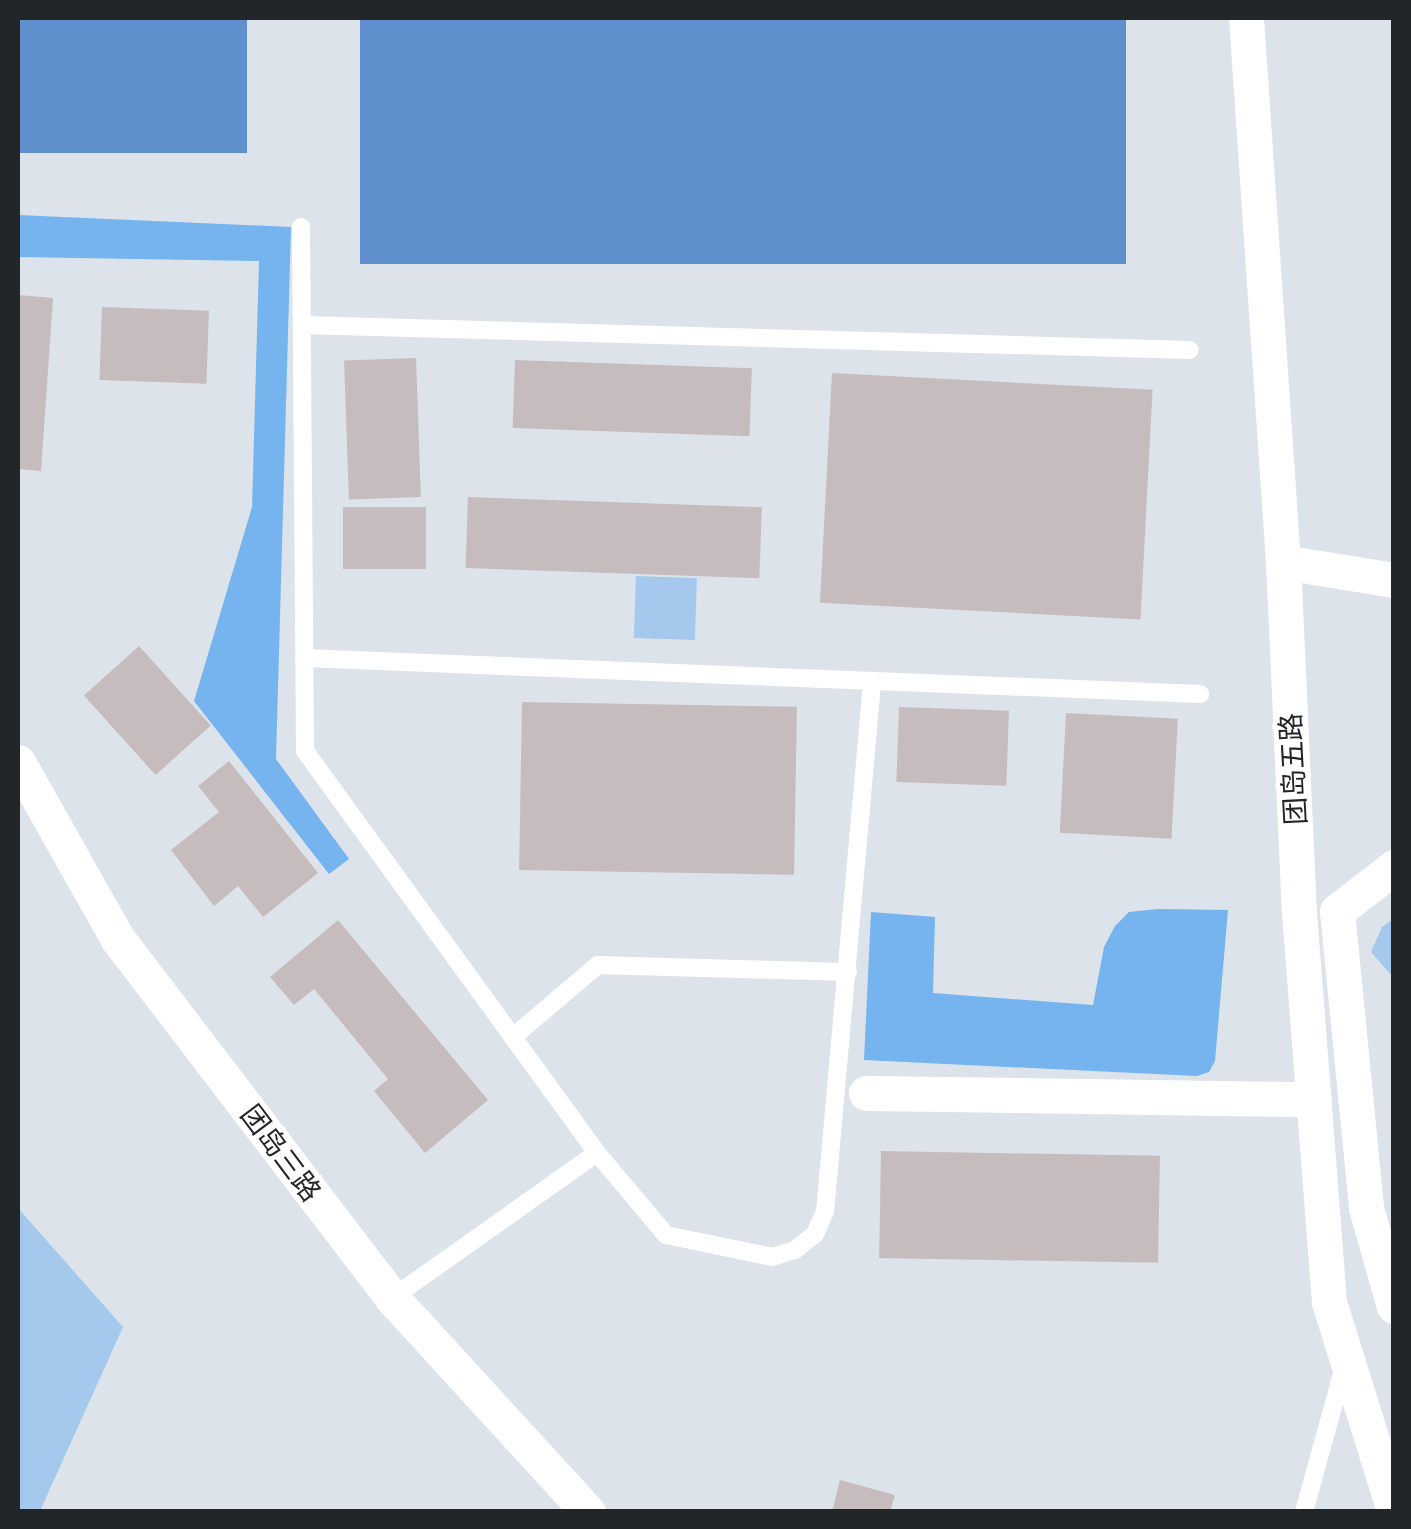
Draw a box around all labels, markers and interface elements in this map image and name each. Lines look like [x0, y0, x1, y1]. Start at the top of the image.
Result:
street label: 团岛五路 [1273, 712, 1313, 826]
street label: 团岛三路 [234, 1098, 328, 1208]

